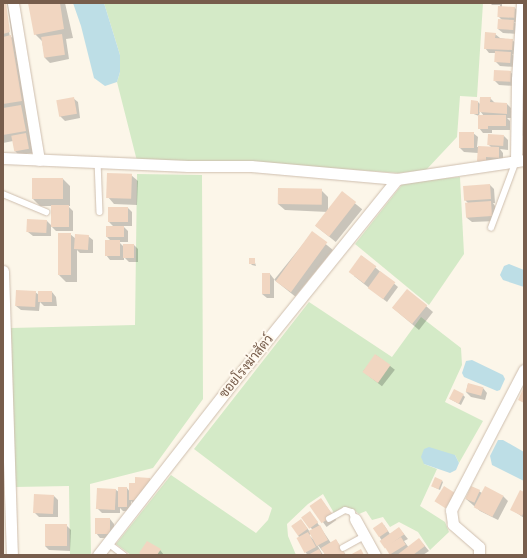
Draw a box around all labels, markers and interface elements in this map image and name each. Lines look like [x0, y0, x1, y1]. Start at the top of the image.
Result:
street label: ซอยโรงฆ่าสัตว์ [216, 331, 276, 401]

